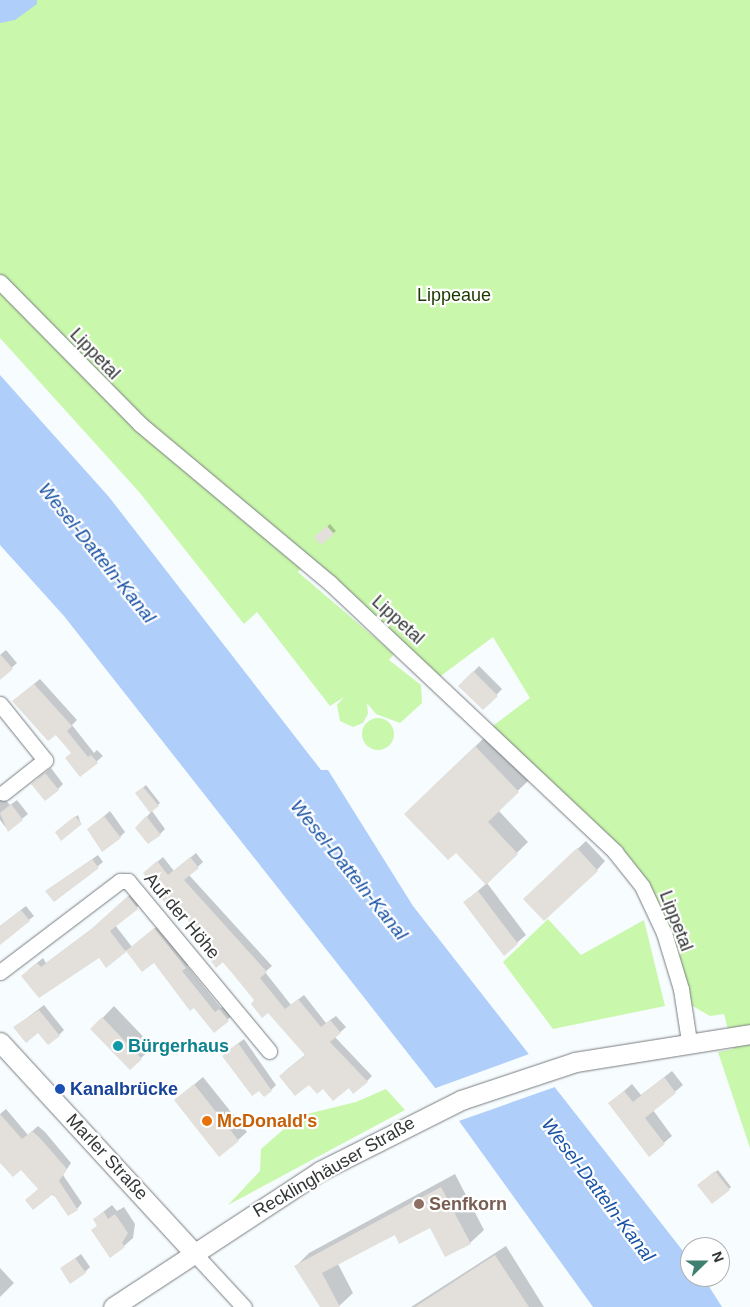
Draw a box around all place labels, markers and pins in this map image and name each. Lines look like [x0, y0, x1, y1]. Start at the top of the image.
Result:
place label: Bürgerhaus [128, 1035, 229, 1057]
marker: Bürgerhaus [112, 1040, 124, 1052]
place label: Kanalbrücke [70, 1078, 178, 1100]
marker: Kanalbrücke [54, 1083, 66, 1095]
place label: McDonald's [217, 1110, 317, 1132]
marker: McDonald's [201, 1115, 213, 1127]
place label: Senfkorn [429, 1193, 507, 1215]
marker: Senfkorn [413, 1198, 425, 1210]

